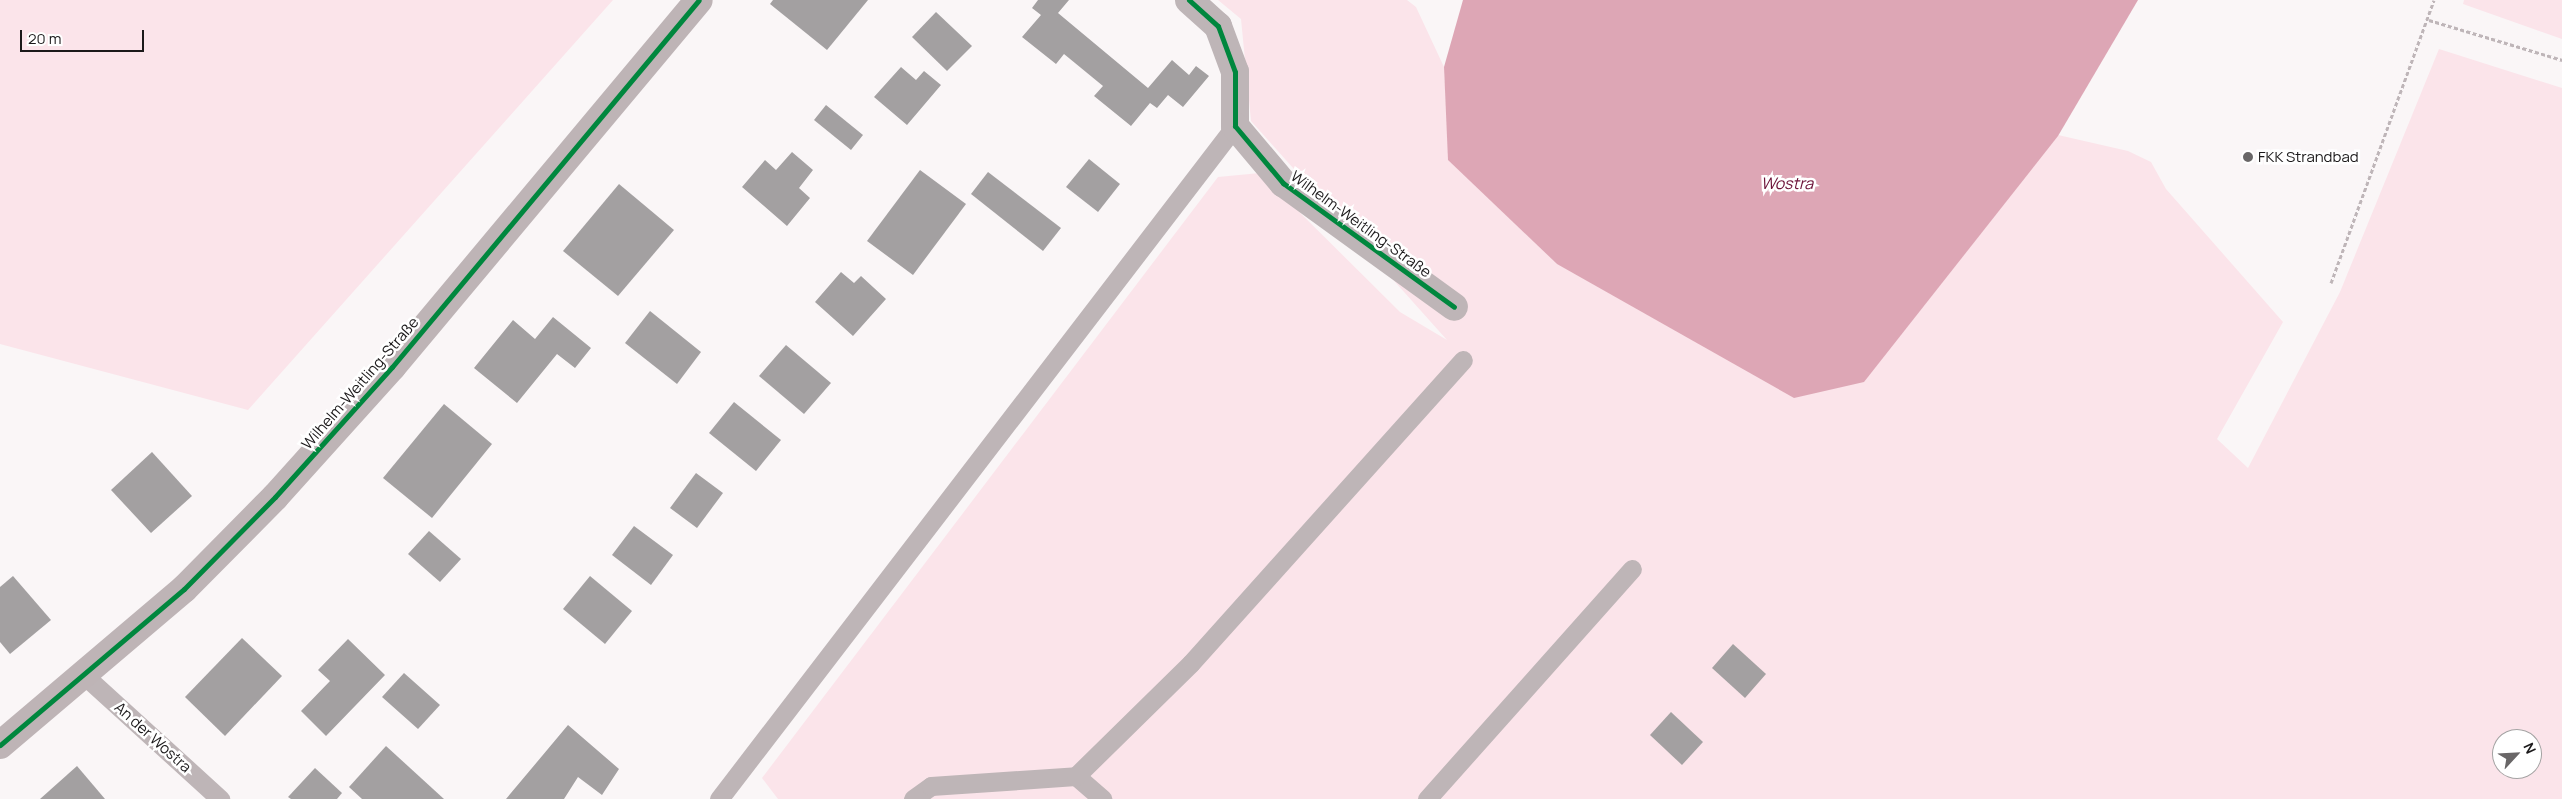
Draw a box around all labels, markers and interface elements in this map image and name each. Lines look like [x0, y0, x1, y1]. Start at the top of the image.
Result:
scale bar [22, 20, 146, 52]
text: 20 m [28, 28, 61, 49]
place label: FKK Strandbad [2258, 148, 2359, 166]
marker: FKK Strandbad [2242, 151, 2254, 163]
street label: Wilhelm-Weitling-Straße [1287, 167, 1435, 281]
water label: Wostra [1761, 173, 1813, 193]
street label: Wilhelm-Weitling-Straße [298, 313, 422, 453]
street label: An der Wostra [111, 698, 195, 776]
north arrow [2492, 729, 2542, 779]
text: N [2519, 739, 2541, 756]

